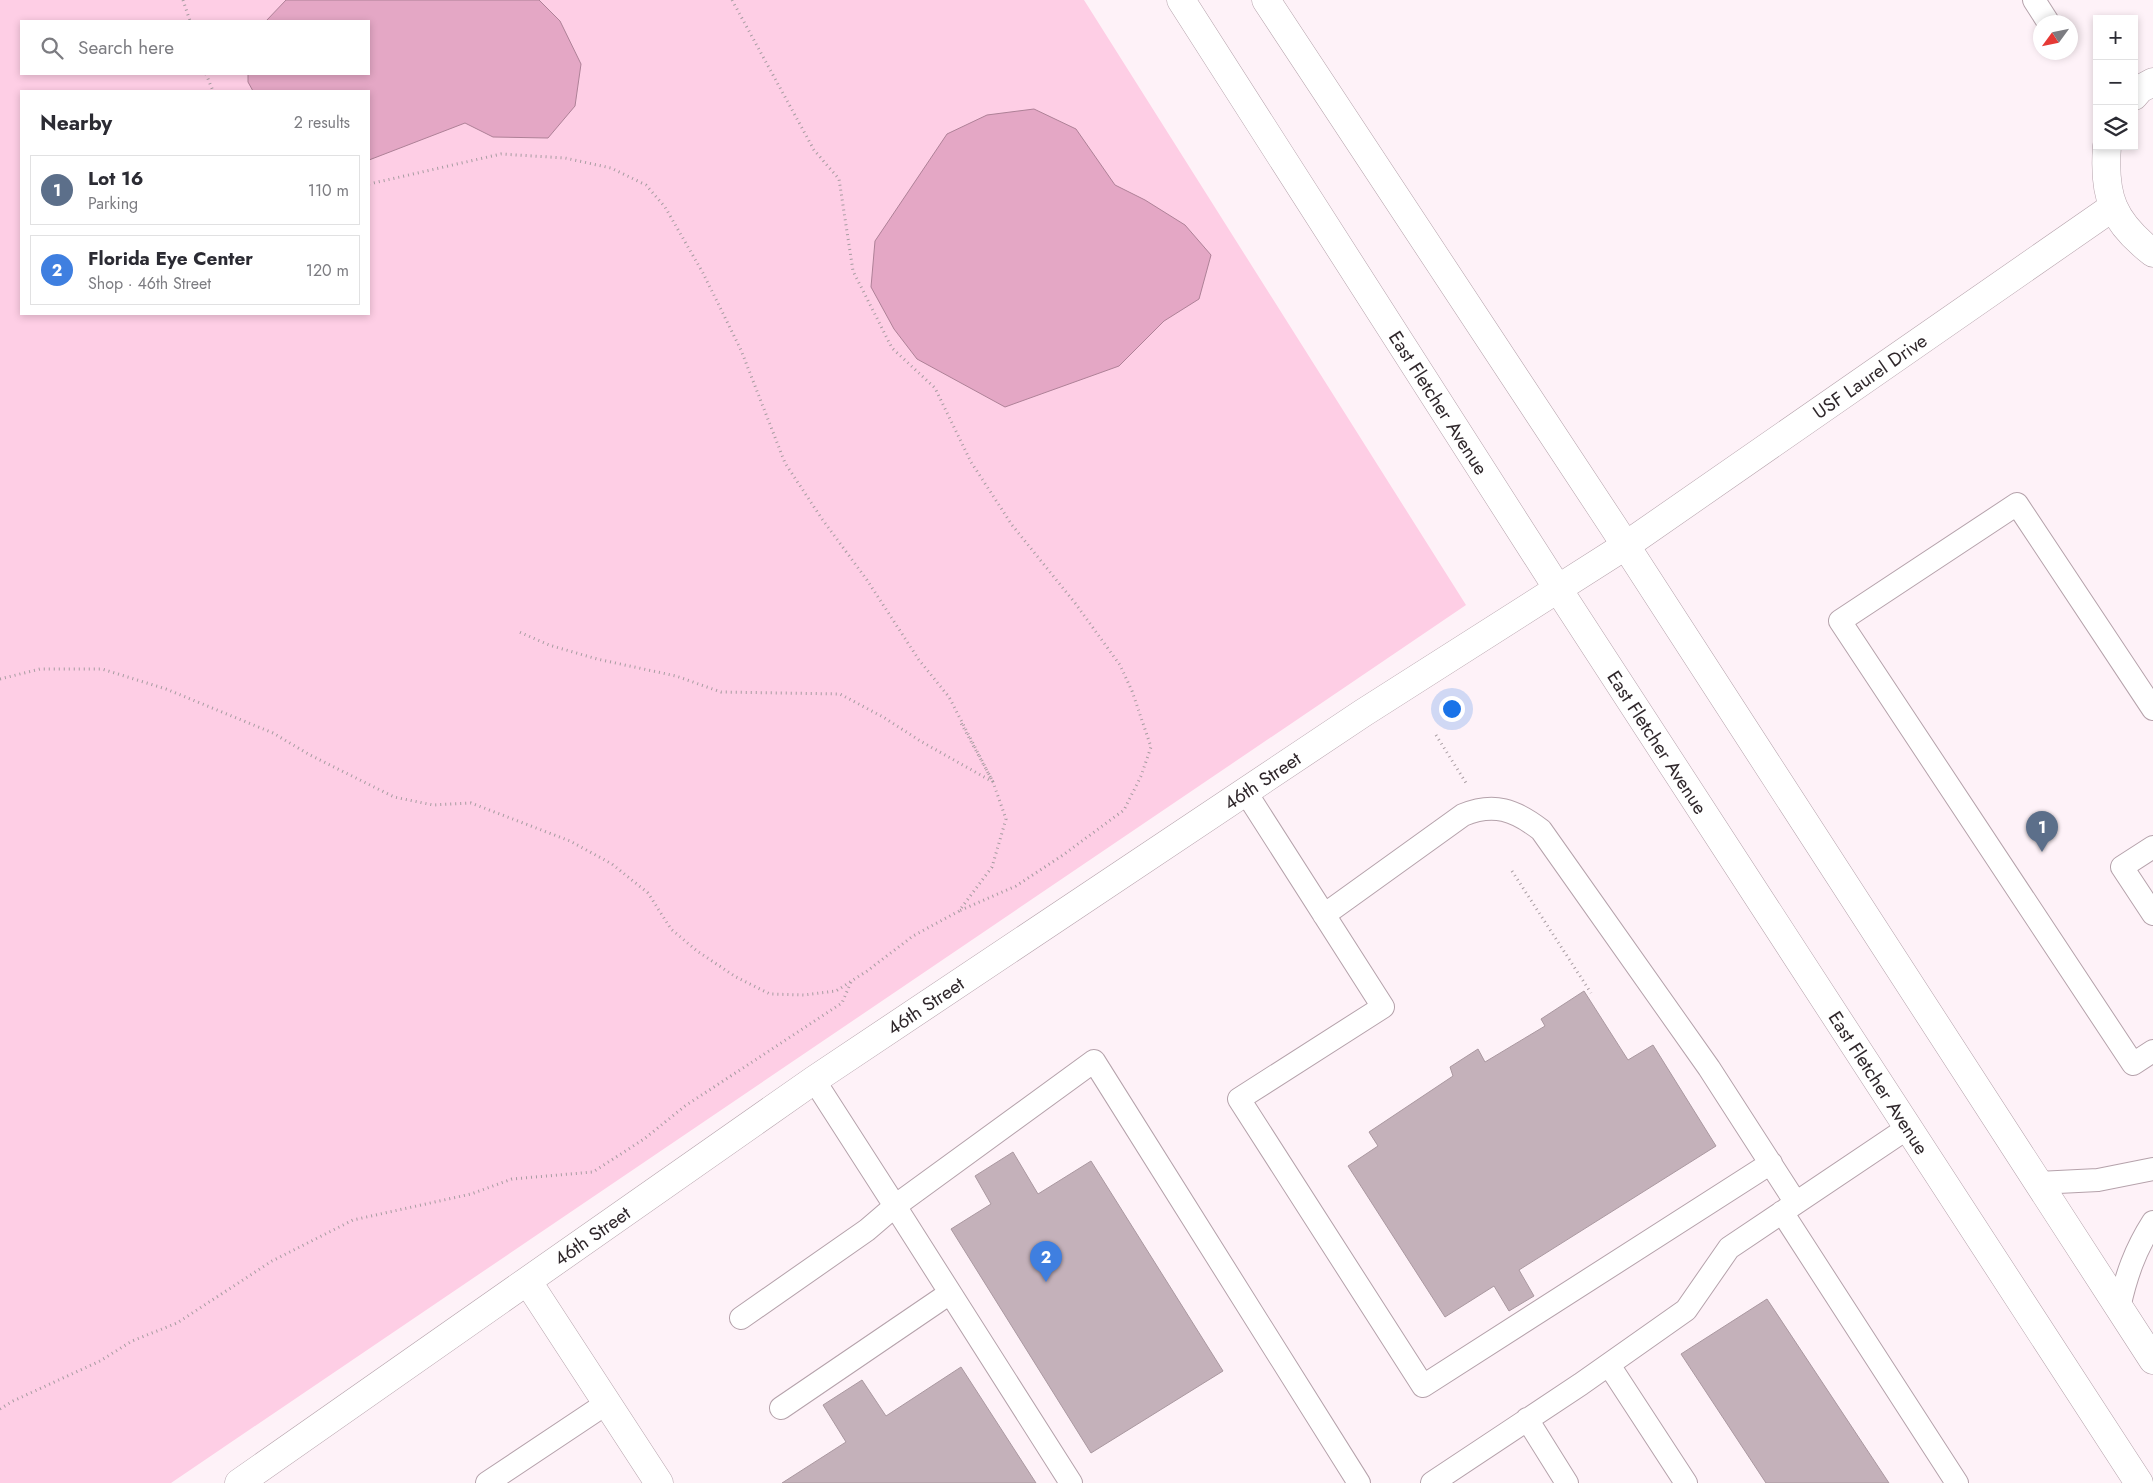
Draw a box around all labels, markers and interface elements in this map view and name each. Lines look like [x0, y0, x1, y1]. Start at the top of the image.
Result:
north arrow [2033, 15, 2078, 60]
map controls [2093, 15, 2138, 150]
button: + [2093, 15, 2138, 60]
search box [20, 20, 370, 75]
icon: search [38, 34, 66, 62]
text: Search here [78, 34, 174, 61]
button: − [2093, 60, 2138, 105]
button: layers [2093, 105, 2138, 150]
text: Nearby [40, 108, 112, 138]
text: 2 results [294, 111, 350, 134]
text: Lot 16 [88, 165, 143, 192]
text: 1 [53, 179, 61, 202]
text: 110 m [308, 179, 349, 202]
text: Parking [88, 192, 138, 215]
text: Florida Eye Center [88, 245, 253, 272]
text: 2 [52, 259, 62, 282]
text: 120 m [306, 259, 349, 282]
text: Shop · 46th Street [88, 272, 211, 295]
street label: East Fletcher Avenue [1383, 325, 1495, 480]
street label: USF Laurel Drive [1807, 327, 1932, 425]
street label: East Fletcher Avenue [1601, 665, 1714, 819]
your location [1439, 696, 1465, 722]
street label: 46th Street [1218, 745, 1306, 816]
pin: 1 [2026, 811, 2058, 852]
street label: 46th Street [881, 970, 970, 1041]
street label: East Fletcher Avenue [1822, 1006, 1935, 1160]
street label: 46th Street [548, 1199, 636, 1272]
pin: 2 [1030, 1241, 1062, 1282]

